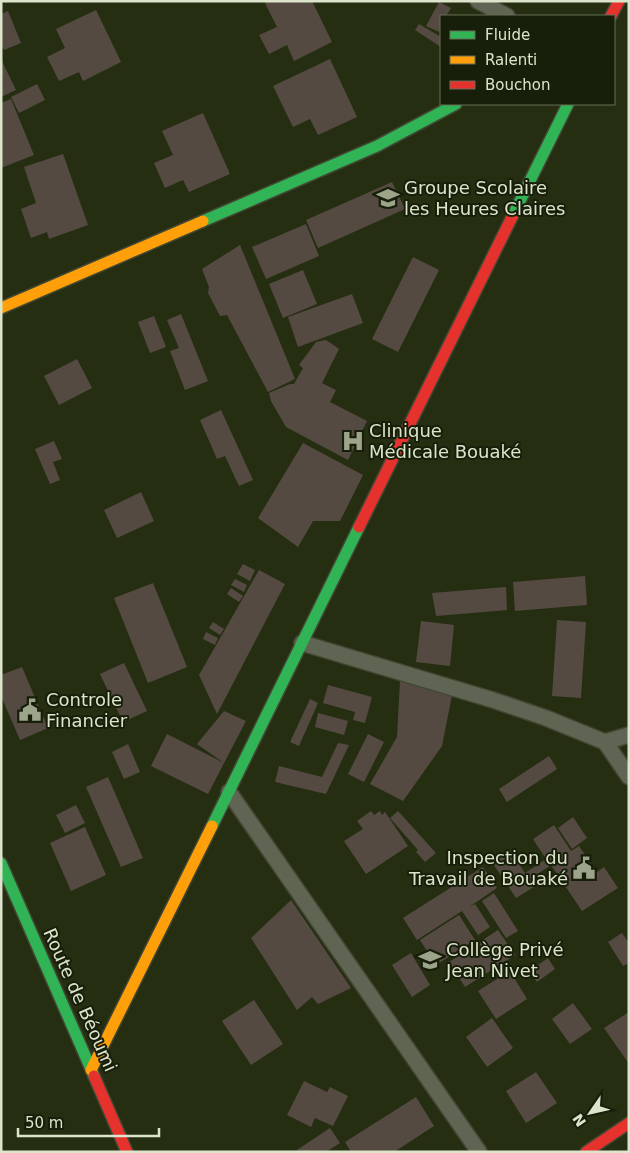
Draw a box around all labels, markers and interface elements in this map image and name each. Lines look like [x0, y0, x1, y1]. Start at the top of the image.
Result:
legend [440, 15, 615, 105]
text: Fluide [485, 26, 530, 44]
text: Ralenti [485, 51, 537, 69]
text: Bouchon [485, 76, 550, 94]
place label: Groupe Scolaire les Heures Claires [404, 177, 565, 219]
school or university icon: Groupe Scolaire les Heures Claires [375, 185, 401, 211]
place label: Clinique Médicale Bouaké [369, 420, 521, 462]
hospital icon: Clinique Médicale Bouaké [340, 428, 366, 454]
place label: Controle Financier [46, 689, 128, 731]
public building icon: Controle Financier [17, 697, 43, 723]
place label: Inspection du Travail de Bouaké [408, 847, 568, 889]
public building icon: Inspection du Travail de Bouaké [571, 855, 597, 881]
street label: Route de Béoumi [39, 925, 121, 1075]
place label: Collège Privé Jean Nivet [445, 939, 564, 981]
school or university icon: Collège Privé Jean Nivet [417, 947, 443, 973]
north arrow [565, 1088, 615, 1138]
scale bar [18, 1106, 159, 1138]
text: N [569, 1111, 589, 1130]
text: 50 m [25, 1114, 63, 1132]

